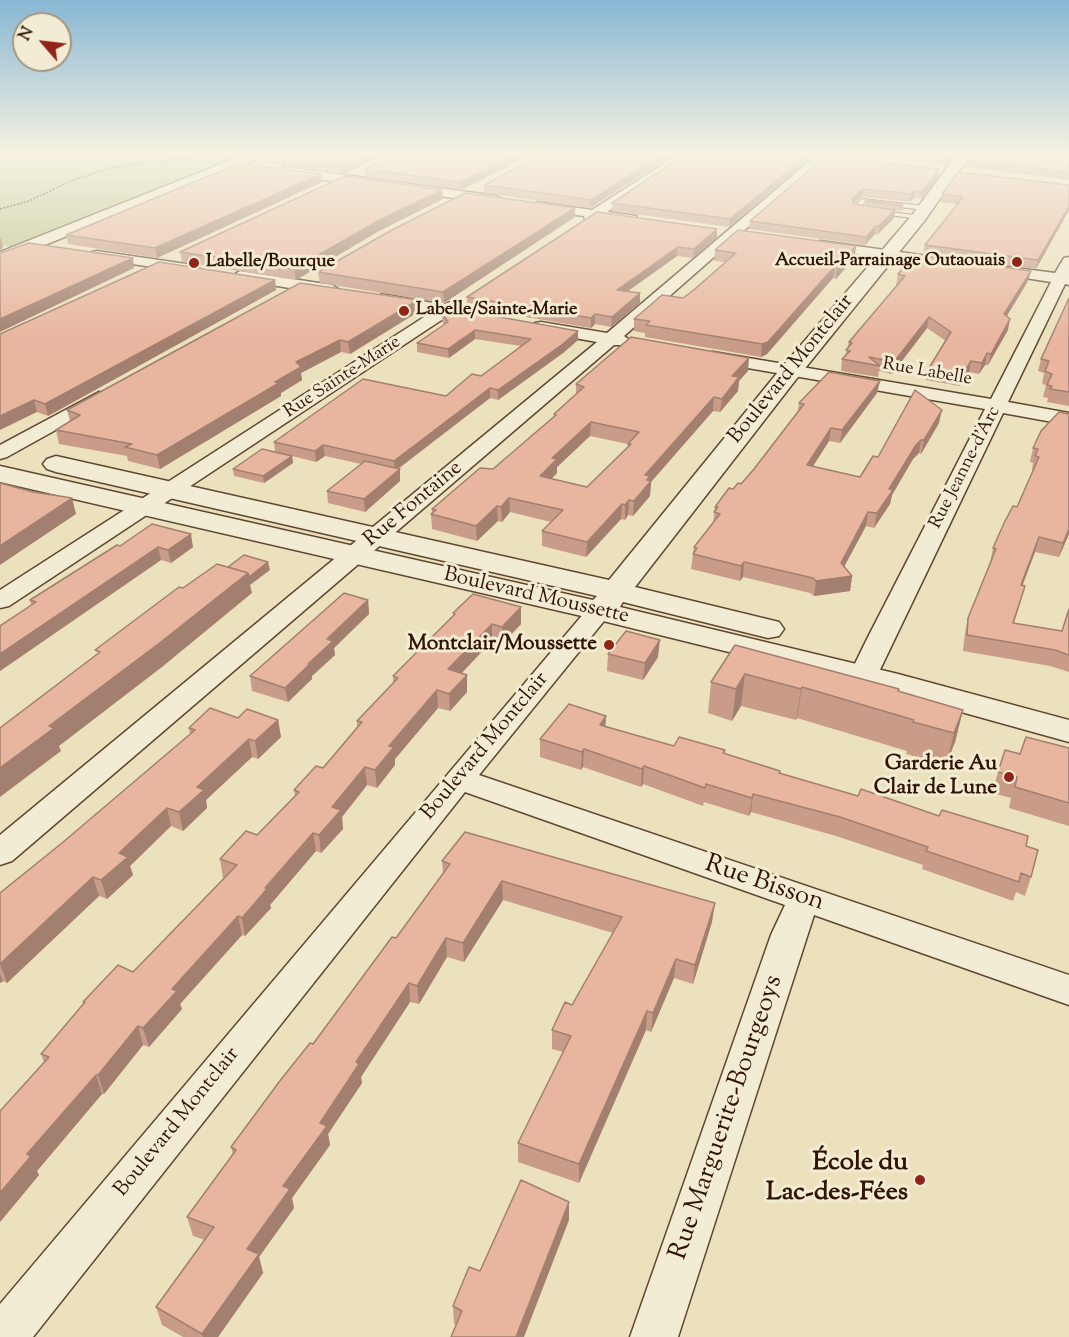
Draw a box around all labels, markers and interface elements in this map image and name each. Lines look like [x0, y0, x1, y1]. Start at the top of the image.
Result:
north arrow [12, 12, 72, 72]
text: N [14, 23, 41, 45]
place label: Accueil-Parrainage Outaouais [775, 251, 1005, 273]
place label: Labelle/Bourque [206, 252, 335, 274]
marker: Accueil-Parrainage Outaouais [1010, 255, 1024, 269]
marker: Labelle/Bourque [187, 256, 201, 270]
street label: Boulevard Montclair [724, 290, 860, 450]
place label: Labelle/Sainte-Marie [416, 300, 577, 322]
marker: Labelle/Sainte-Marie [397, 304, 411, 318]
street label: Rue Sainte-Marie [281, 332, 405, 424]
street label: Rue Labelle [881, 355, 973, 391]
street label: Rue Jeanne-d'Arc [926, 403, 1006, 533]
street label: Rue Fontaine [360, 457, 468, 553]
street label: Boulevard Moussette [441, 563, 631, 631]
place label: Montclair/Moussette [408, 632, 597, 658]
marker: Montclair/Moussette [602, 638, 616, 652]
street label: Boulevard Montclair [417, 668, 555, 826]
place label: Garderie Au Clair de Lune [874, 752, 997, 802]
marker: Garderie Au Clair de Lune [1002, 770, 1016, 784]
street label: Rue Bisson [700, 850, 828, 920]
street label: Rue Marguerite-Bourgeoys [665, 972, 791, 1264]
street label: Boulevard Montclair [110, 1043, 246, 1203]
place label: École du Lac-des-Fées [766, 1149, 908, 1210]
marker: École du Lac-des-Fées [913, 1173, 927, 1187]

